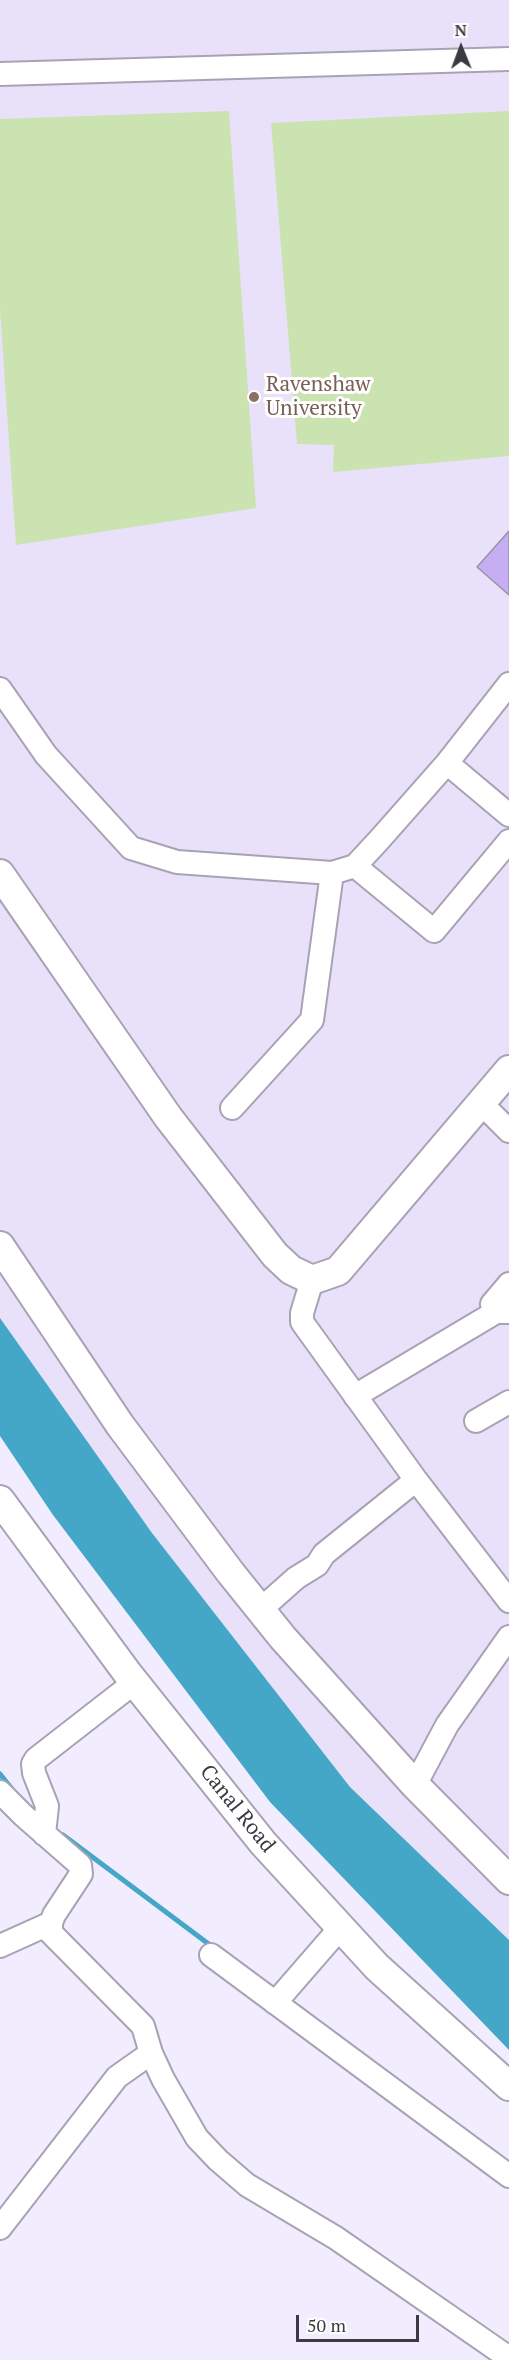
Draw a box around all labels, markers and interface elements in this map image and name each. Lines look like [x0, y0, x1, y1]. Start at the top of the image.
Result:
north arrow [431, 18, 491, 78]
text: N [454, 19, 467, 41]
place label: Ravenshaw University [266, 372, 371, 422]
marker: Ravenshaw University [247, 390, 261, 404]
street label: Canal Road [194, 1760, 280, 1858]
scale bar [299, 2303, 422, 2341]
text: 50 m [307, 2313, 346, 2337]

